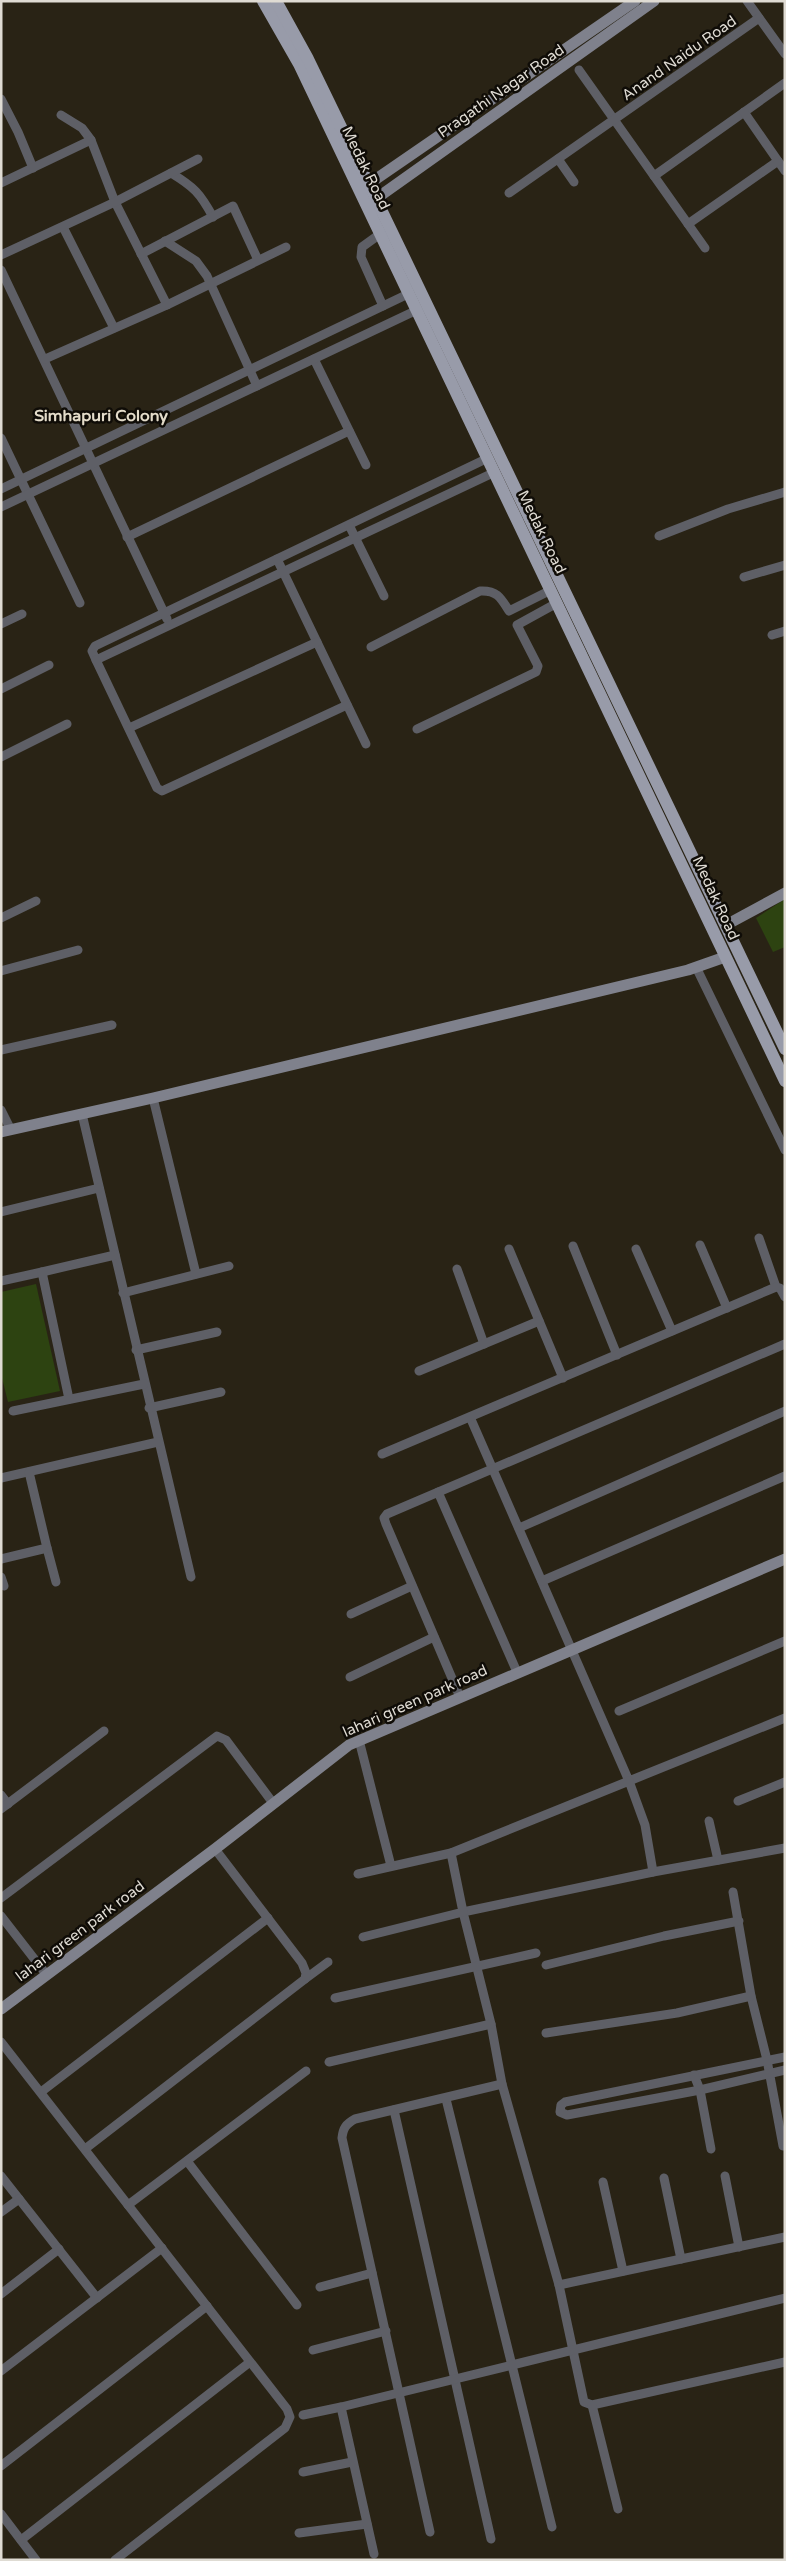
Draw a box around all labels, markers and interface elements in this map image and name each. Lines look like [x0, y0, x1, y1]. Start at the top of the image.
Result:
street label: Anand Naidu Road [618, 12, 740, 104]
street label: Pragathi Nagar Road [434, 41, 568, 141]
street label: Medak Road [338, 123, 394, 213]
district label: Simhapuri Colony [34, 406, 168, 426]
street label: Medak Road [514, 487, 570, 577]
street label: Medak Road [689, 853, 743, 943]
street label: lahari green park road [340, 1661, 490, 1741]
street label: lahari green park road [12, 1877, 148, 1985]

